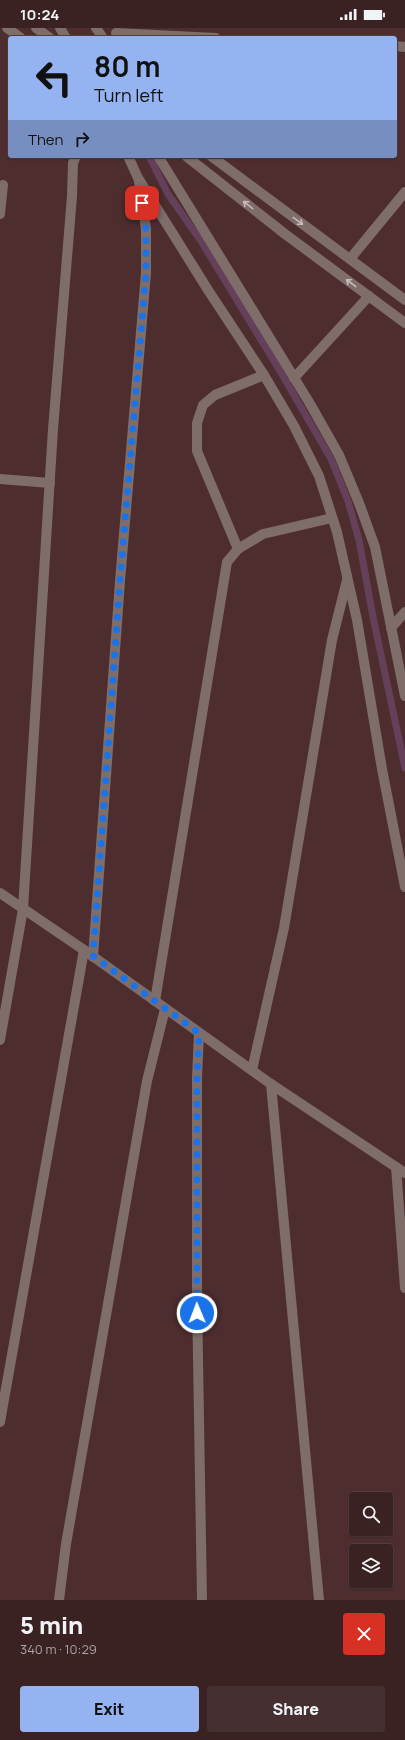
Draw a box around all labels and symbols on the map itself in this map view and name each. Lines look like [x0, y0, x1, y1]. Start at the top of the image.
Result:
pin [125, 186, 159, 220]
one-way arrow [242, 200, 253, 209]
one-way arrow [293, 217, 304, 225]
one-way arrow [346, 279, 357, 287]
position arrow [176, 1292, 218, 1334]

